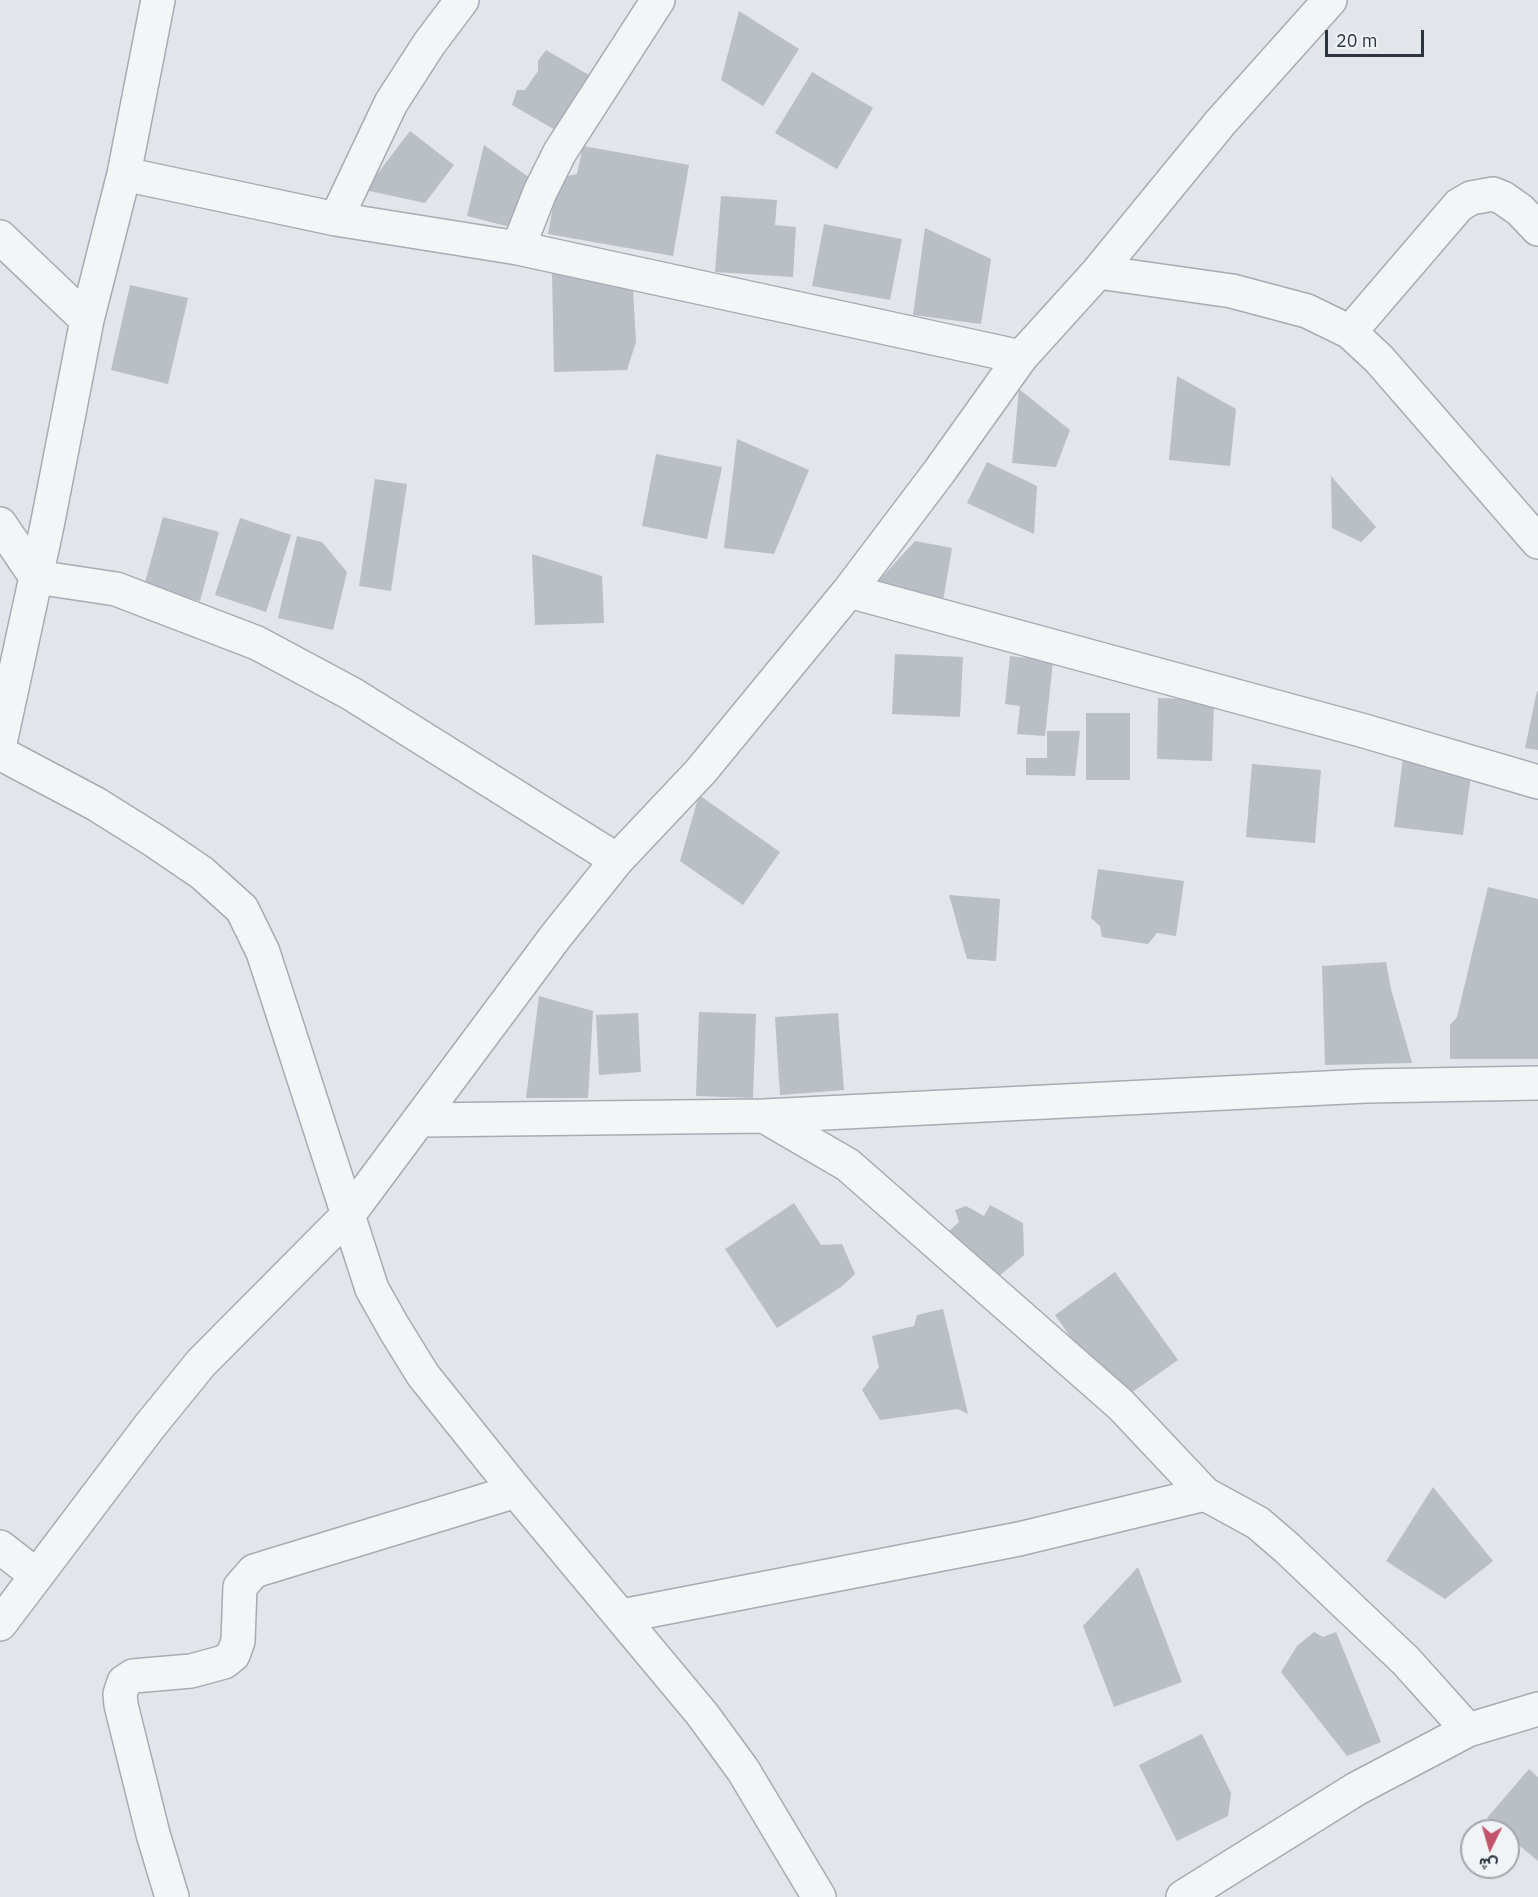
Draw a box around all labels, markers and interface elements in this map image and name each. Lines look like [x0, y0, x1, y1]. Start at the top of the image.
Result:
scale bar [1328, 18, 1427, 56]
text: 20 m [1336, 29, 1378, 52]
north arrow [1460, 1819, 1520, 1879]
text: ش [1478, 1854, 1499, 1876]

